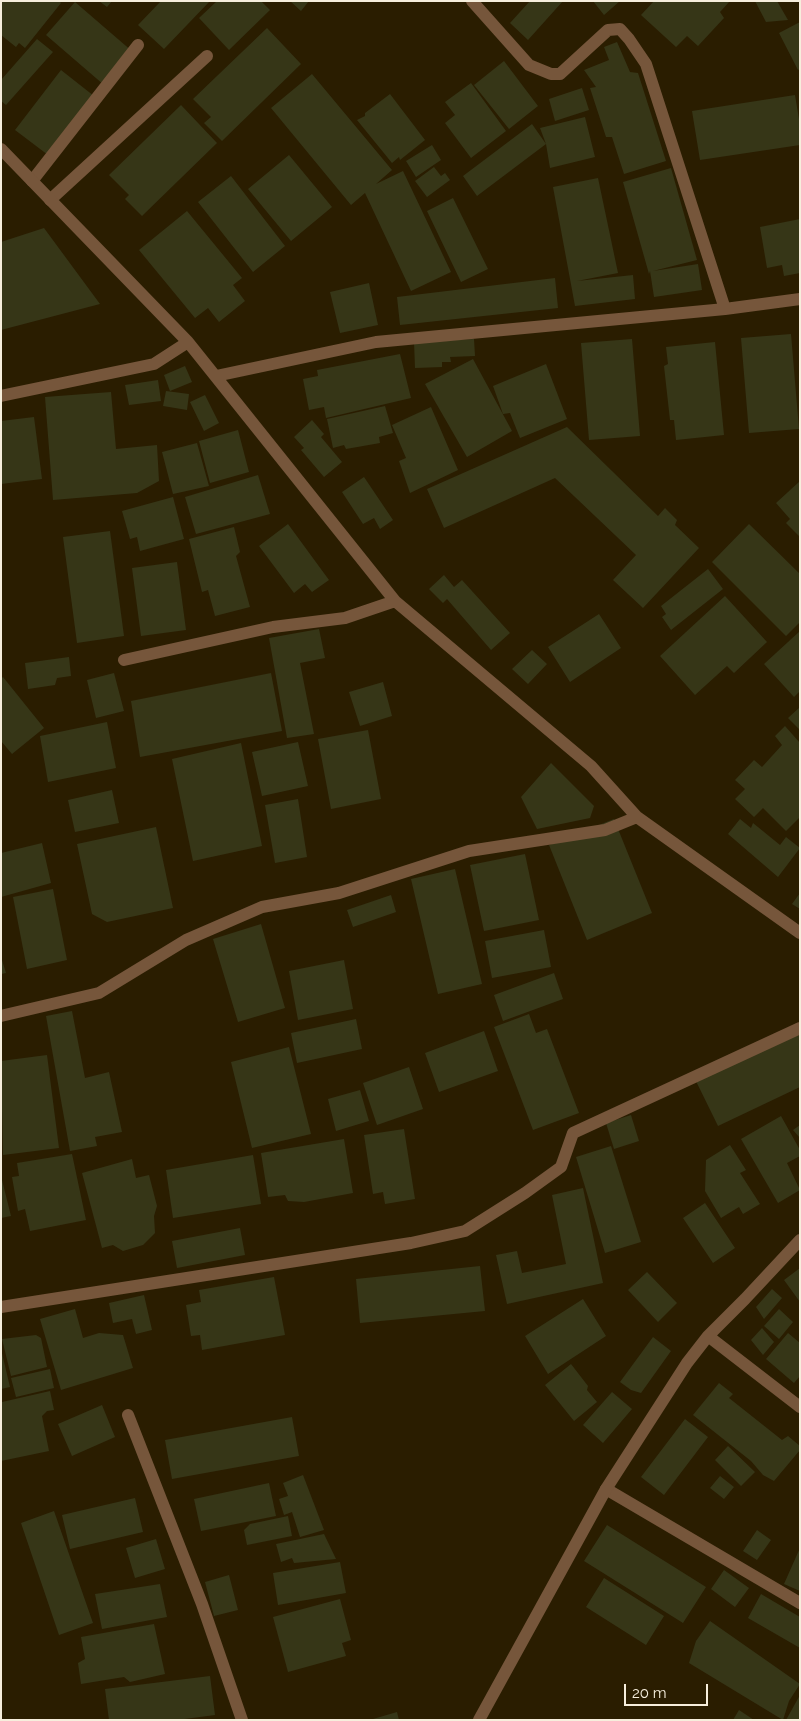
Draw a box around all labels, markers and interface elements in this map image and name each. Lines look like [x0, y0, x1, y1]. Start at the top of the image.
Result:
scale bar [626, 1674, 710, 1706]
text: 20 m [632, 1684, 667, 1702]

